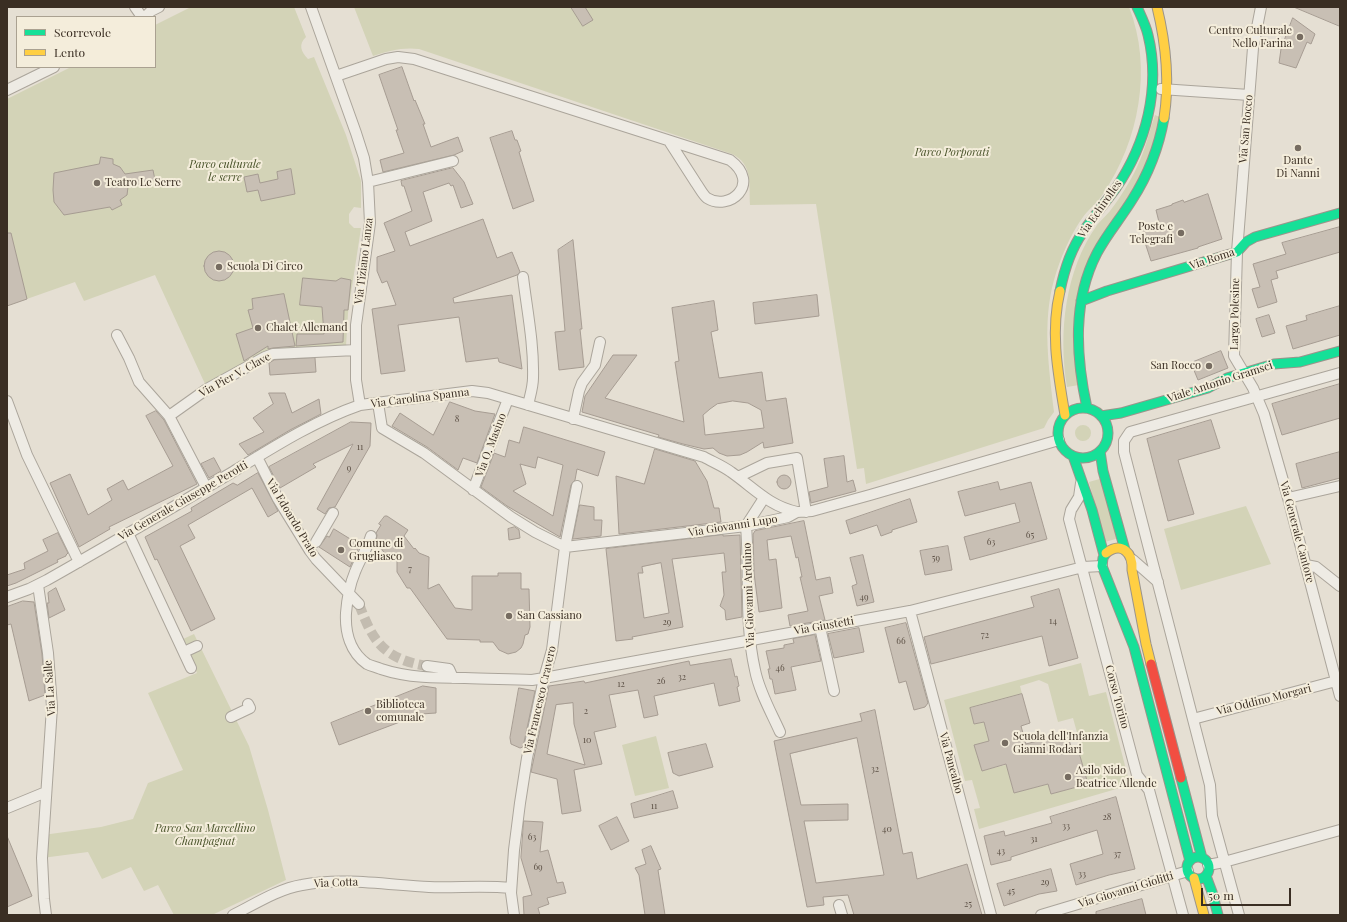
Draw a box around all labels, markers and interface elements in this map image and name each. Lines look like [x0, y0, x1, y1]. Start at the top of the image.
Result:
legend [16, 16, 156, 68]
text: Scorrevole [54, 24, 111, 40]
place label: Centro Culturale Nello Farina [1209, 24, 1292, 50]
marker: Centro Culturale Nello Farina [1295, 32, 1305, 42]
text: Lento [54, 44, 85, 60]
street label: Via San Rocco [1236, 94, 1256, 164]
marker: Dante Di Nanni [1293, 143, 1303, 153]
park label: Parco Porporati [915, 146, 989, 160]
place label: Dante Di Nanni [1276, 154, 1320, 180]
park label: Parco culturale le serre [189, 158, 261, 184]
place label: Teatro Le Serre [105, 176, 181, 190]
marker: Teatro Le Serre [92, 178, 102, 188]
street label: Via Echirolles [1075, 178, 1125, 240]
street label: Via Tiziano Lanza [352, 217, 376, 305]
place label: Poste e Telegrafi [1129, 220, 1173, 246]
marker: Poste e Telegrafi [1176, 228, 1186, 238]
street label: Via Roma [1188, 246, 1236, 272]
place label: Scuola Di Circo [227, 260, 303, 274]
marker: Scuola Di Circo [214, 262, 224, 272]
street label: Largo Polesine [1228, 278, 1242, 350]
place label: Chalet Allemand [266, 321, 348, 335]
marker: Chalet Allemand [253, 323, 263, 333]
street label: Via Pier V. Clave [197, 350, 273, 400]
place label: San Rocco [1150, 359, 1201, 373]
street label: Viale Antonio Gramsci [1166, 359, 1274, 405]
marker: San Rocco [1204, 361, 1214, 371]
street label: Via Carolina Spanna [370, 385, 470, 411]
street label: Via O. Masino [473, 411, 509, 479]
house number: 8 [455, 414, 459, 424]
house number: 11 [357, 442, 363, 452]
street label: Via Generale Giuseppe Perotti [116, 458, 250, 544]
house number: 9 [347, 463, 351, 473]
street label: Via Edoardo Prato [263, 476, 321, 560]
street label: Via Generale Cantore [1277, 480, 1317, 584]
street label: Via Giovanni Lupo [687, 512, 779, 540]
house number: 65 [1026, 530, 1034, 540]
place label: Comune di Grugliasco [349, 537, 403, 563]
house number: 63 [987, 537, 995, 547]
street label: Via Giovanni Arduino [741, 542, 757, 648]
marker: Comune di Grugliasco [336, 545, 346, 555]
house number: 59 [932, 553, 940, 563]
house number: 7 [408, 564, 412, 574]
house number: 49 [859, 592, 869, 602]
place label: San Cassiano [517, 609, 582, 623]
marker: San Cassiano [504, 611, 514, 621]
street label: Via Giustetti [793, 614, 855, 638]
house number: 14 [1049, 616, 1057, 626]
house number: 29 [663, 617, 671, 627]
house number: 72 [981, 630, 989, 640]
house number: 66 [896, 636, 906, 646]
street label: Via Francesco Cravero [521, 645, 559, 755]
street label: Via La Salle [41, 660, 59, 716]
house number: 46 [775, 663, 785, 673]
street label: Corso Torino [1102, 664, 1132, 730]
house number: 32 [678, 672, 686, 682]
house number: 26 [657, 676, 665, 686]
house number: 12 [617, 679, 625, 689]
street label: Via Oddino Morgari [1215, 682, 1313, 718]
place label: Biblioteca comunale [376, 698, 425, 724]
marker: Biblioteca comunale [363, 706, 373, 716]
house number: 2 [584, 706, 588, 716]
place label: Scuola dell'Infanzia Gianni Rodari [1013, 730, 1108, 756]
street label: Via Panealbo [936, 731, 966, 795]
house number: 10 [583, 735, 591, 745]
marker: Scuola dell'Infanzia Gianni Rodari [1000, 738, 1010, 748]
house number: 32 [871, 764, 879, 774]
place label: Asilo Nido Beatrice Allende [1076, 764, 1157, 790]
marker: Asilo Nido Beatrice Allende [1063, 772, 1073, 782]
house number: 11 [651, 801, 657, 811]
house number: 28 [1103, 812, 1111, 822]
house number: 33 [1062, 821, 1070, 831]
park label: Parco San Marcellino Champagnat [155, 822, 255, 848]
house number: 40 [882, 824, 892, 834]
house number: 63 [528, 832, 536, 842]
house number: 31 [1030, 834, 1038, 844]
house number: 43 [997, 846, 1005, 856]
house number: 37 [1113, 849, 1121, 859]
house number: 69 [533, 862, 543, 872]
street label: Via Giovanni Giolitti [1077, 869, 1175, 911]
house number: 33 [1078, 869, 1086, 879]
street label: Via Cotta [314, 876, 358, 890]
house number: 29 [1041, 877, 1049, 887]
scale bar [1203, 880, 1293, 906]
house number: 45 [1007, 886, 1015, 896]
text: 50 m [1208, 887, 1234, 903]
house number: 25 [964, 899, 972, 909]

